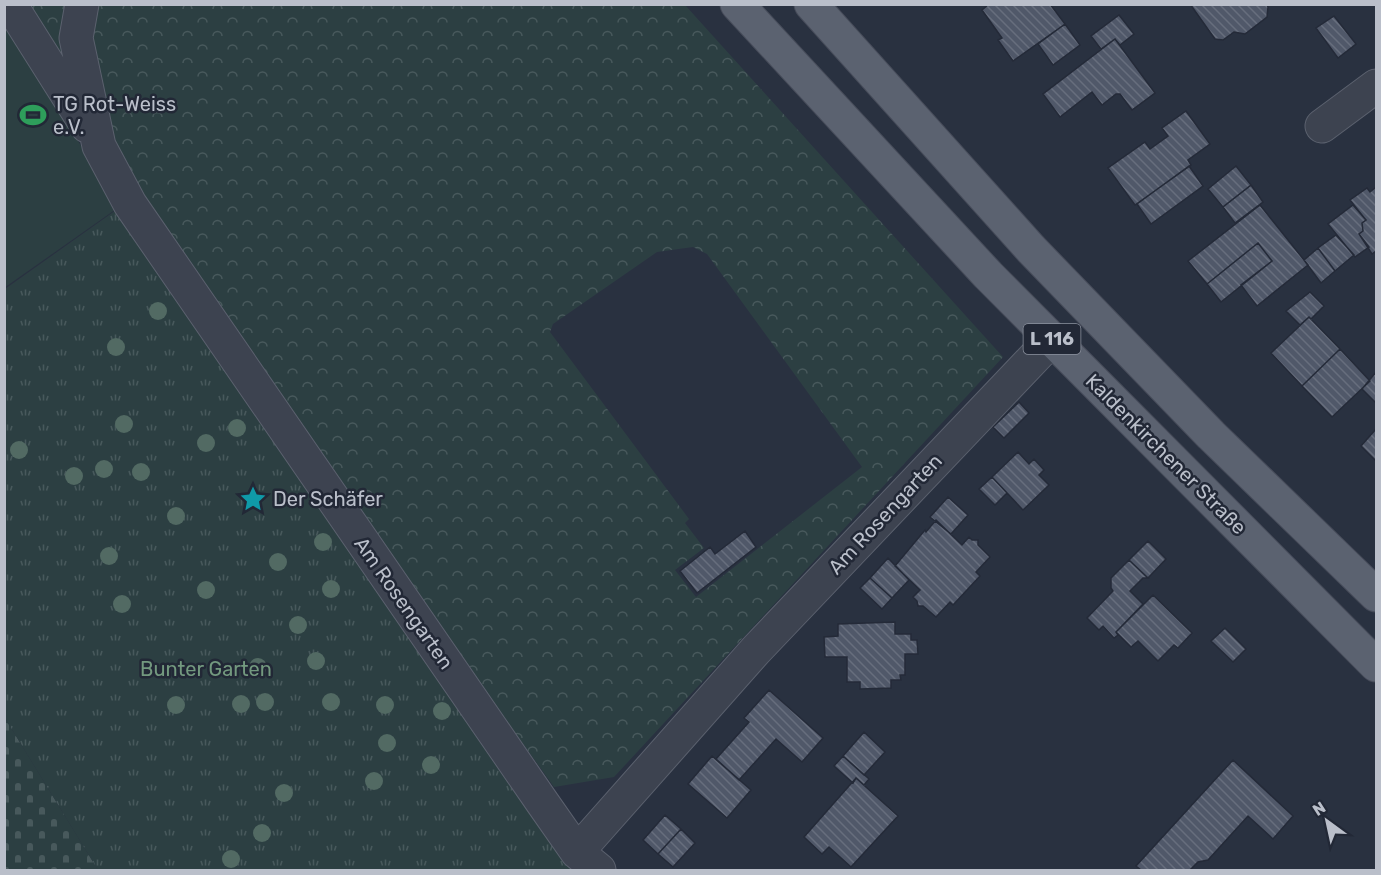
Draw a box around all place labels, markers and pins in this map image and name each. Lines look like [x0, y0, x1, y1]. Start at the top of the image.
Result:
place label: TG Rot-Weiss e.V. [53, 92, 176, 139]
sports icon: TG Rot-Weiss e.V. [18, 100, 48, 130]
place icon: Der Schäfer [238, 484, 268, 514]
place label: Der Schäfer [273, 487, 383, 511]

